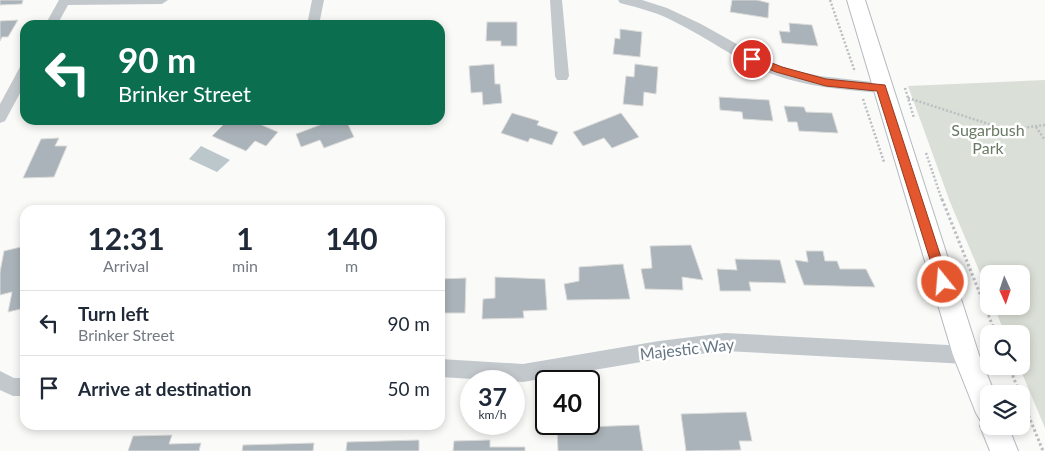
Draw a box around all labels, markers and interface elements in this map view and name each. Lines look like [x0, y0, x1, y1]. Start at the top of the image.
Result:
text: 90 m [118, 38, 196, 80]
pin [731, 38, 773, 80]
icon: left [35, 40, 100, 105]
icon: arrive [738, 45, 766, 73]
text: Brinker Street [118, 80, 251, 107]
park label: Sugarbush Park [951, 120, 1025, 157]
text: 12:31 [87, 220, 165, 256]
text: 1 [236, 220, 254, 256]
text: 140 [325, 220, 378, 256]
position arrow [916, 255, 968, 307]
text: Arrival [103, 256, 149, 275]
text: min [232, 256, 258, 275]
text: m [345, 256, 358, 275]
north arrow [980, 265, 1030, 315]
map controls [980, 265, 1030, 435]
text: Turn left [78, 302, 149, 325]
icon: left [35, 309, 63, 337]
text: 90 m [387, 312, 430, 335]
text: Brinker Street [78, 325, 175, 344]
button: search [980, 325, 1030, 375]
street label: Majestic Way [639, 334, 736, 363]
speed limit sign: 40 [535, 370, 600, 435]
icon: arrive [35, 374, 63, 402]
text: Arrive at destination [78, 377, 251, 400]
text: 50 m [387, 377, 430, 400]
text: 37 [478, 381, 507, 411]
button: layers [980, 385, 1030, 435]
text: km/h [478, 407, 507, 422]

